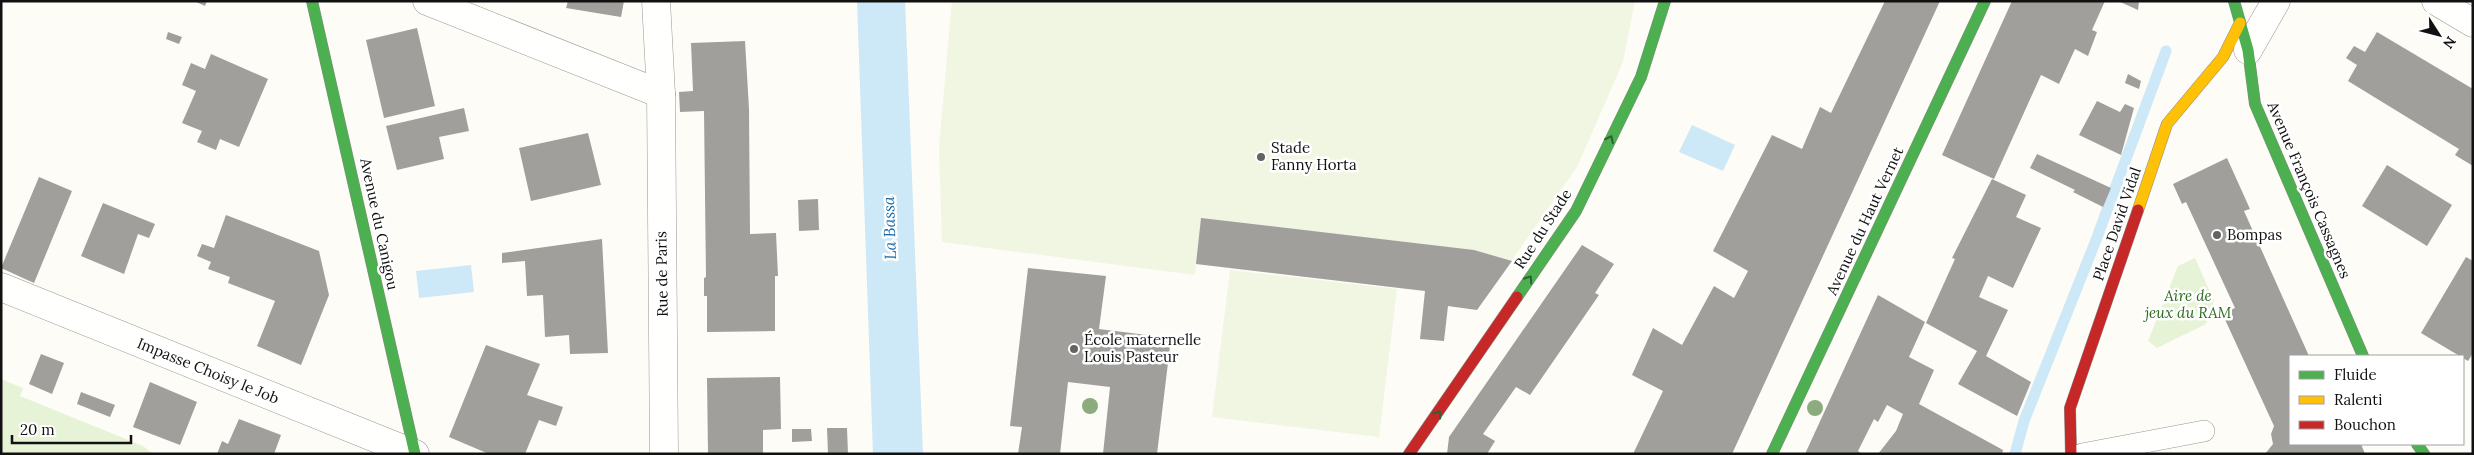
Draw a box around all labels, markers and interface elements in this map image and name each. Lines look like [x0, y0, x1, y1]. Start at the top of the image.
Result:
north arrow [2414, 10, 2464, 60]
text: N [2439, 33, 2460, 52]
street label: Avenue François Cassagnes [2263, 98, 2355, 281]
one-way arrow [1604, 136, 1614, 145]
place label: Stade Fanny Horta [1271, 138, 1357, 174]
street label: Avenue du Haut Vernet [1821, 143, 1907, 299]
marker: Stade Fanny Horta [1255, 151, 1267, 163]
street label: Avenue du Canigou [356, 155, 403, 292]
street label: Place David Vidal [2088, 165, 2145, 283]
street label: Rue du Stade [1510, 185, 1575, 272]
water label: La Bassa [878, 196, 900, 260]
place label: Bompas [2227, 225, 2282, 244]
marker: Bompas [2211, 229, 2223, 241]
street label: Rue de Paris [651, 231, 672, 317]
one-way arrow [1523, 276, 1532, 285]
park label: Aire de jeux du RAM [2143, 286, 2232, 322]
place label: École maternelle Louis Pasteur [1084, 330, 1201, 366]
street label: Impasse Choisy le Job [134, 333, 282, 408]
marker: École maternelle Louis Pasteur [1068, 343, 1080, 355]
legend [2289, 355, 2464, 445]
text: Fluide [2334, 365, 2377, 384]
text: Ralenti [2334, 390, 2382, 409]
one-way arrow [1431, 410, 1441, 419]
scale bar [12, 412, 131, 444]
text: Bouchon [2334, 415, 2396, 434]
text: 20 m [20, 420, 55, 439]

